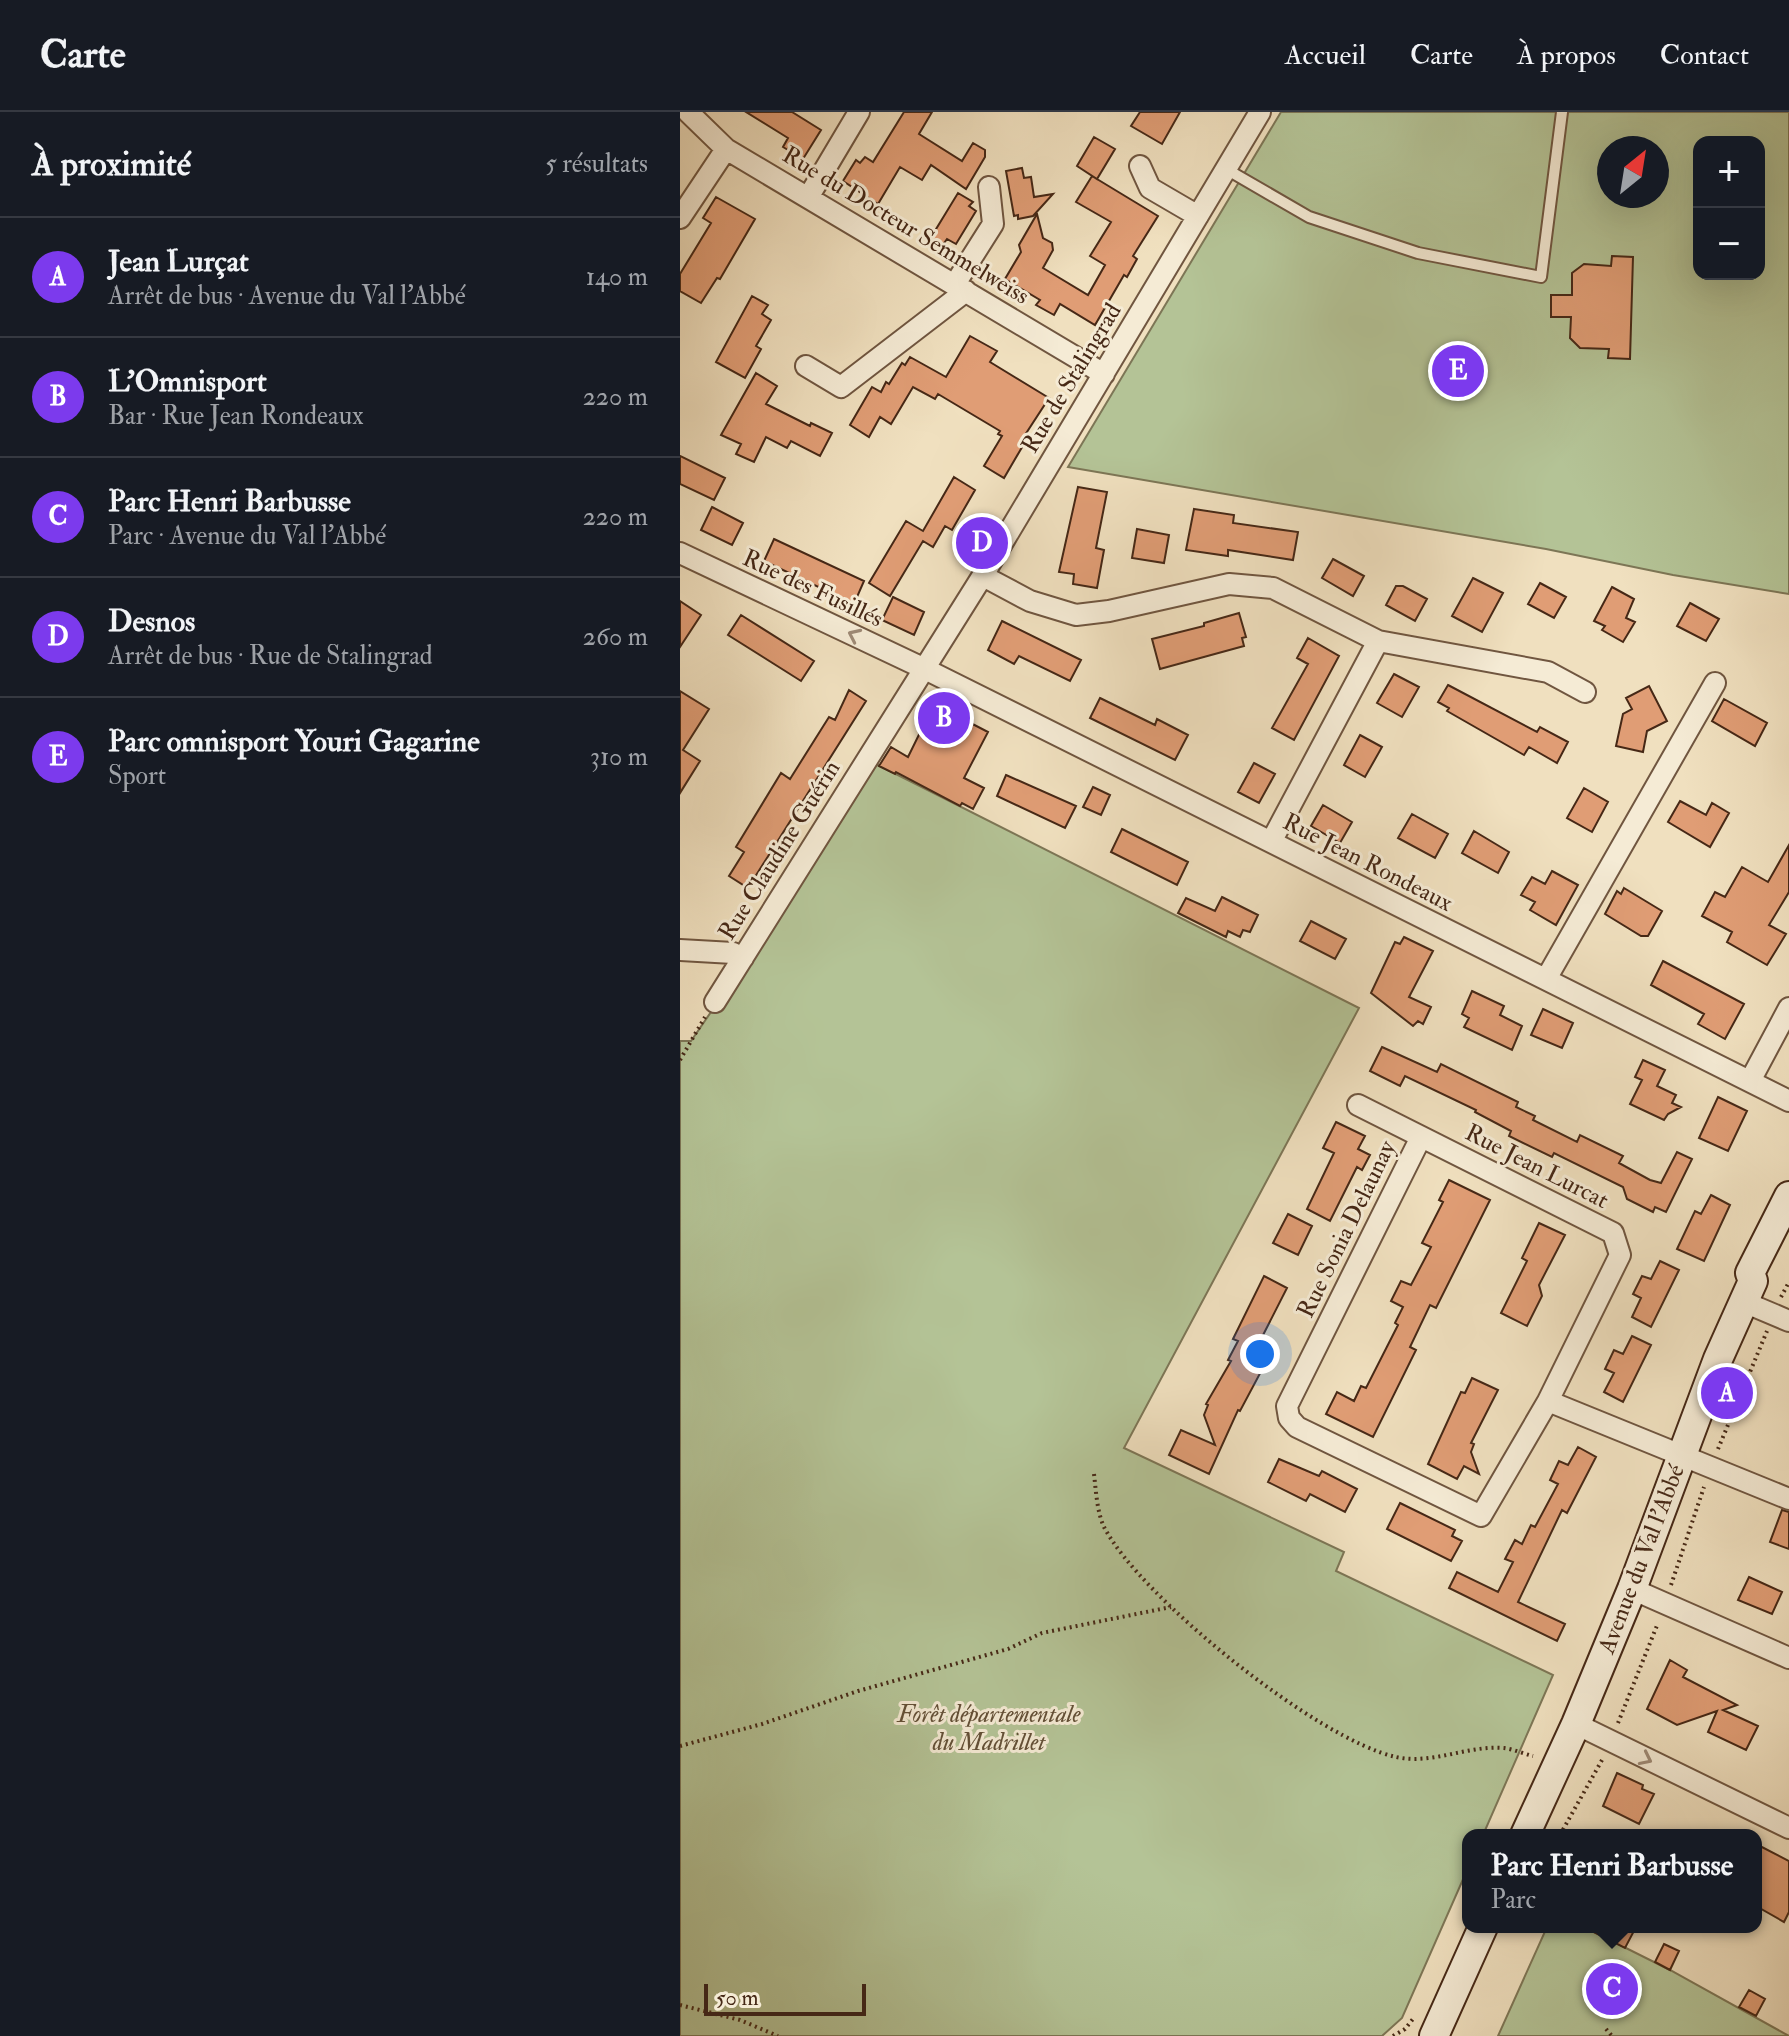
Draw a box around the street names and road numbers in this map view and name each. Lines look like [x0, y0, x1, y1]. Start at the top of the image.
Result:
street label: Rue du Docteur Semmelweiss [777, 139, 1035, 312]
street label: Rue de Stalingrad [1014, 297, 1129, 459]
street label: Rue des Fusillés [738, 542, 888, 635]
street label: Rue Claudine Guérin [712, 755, 847, 946]
street label: Rue Jean Rondeaux [1278, 806, 1458, 919]
street label: Rue Jean Lurcat [1460, 1117, 1614, 1216]
street label: Rue Sonia Delaunay [1290, 1135, 1403, 1323]
street label: Avenue du Val l'Abbé [1591, 1459, 1692, 1659]

